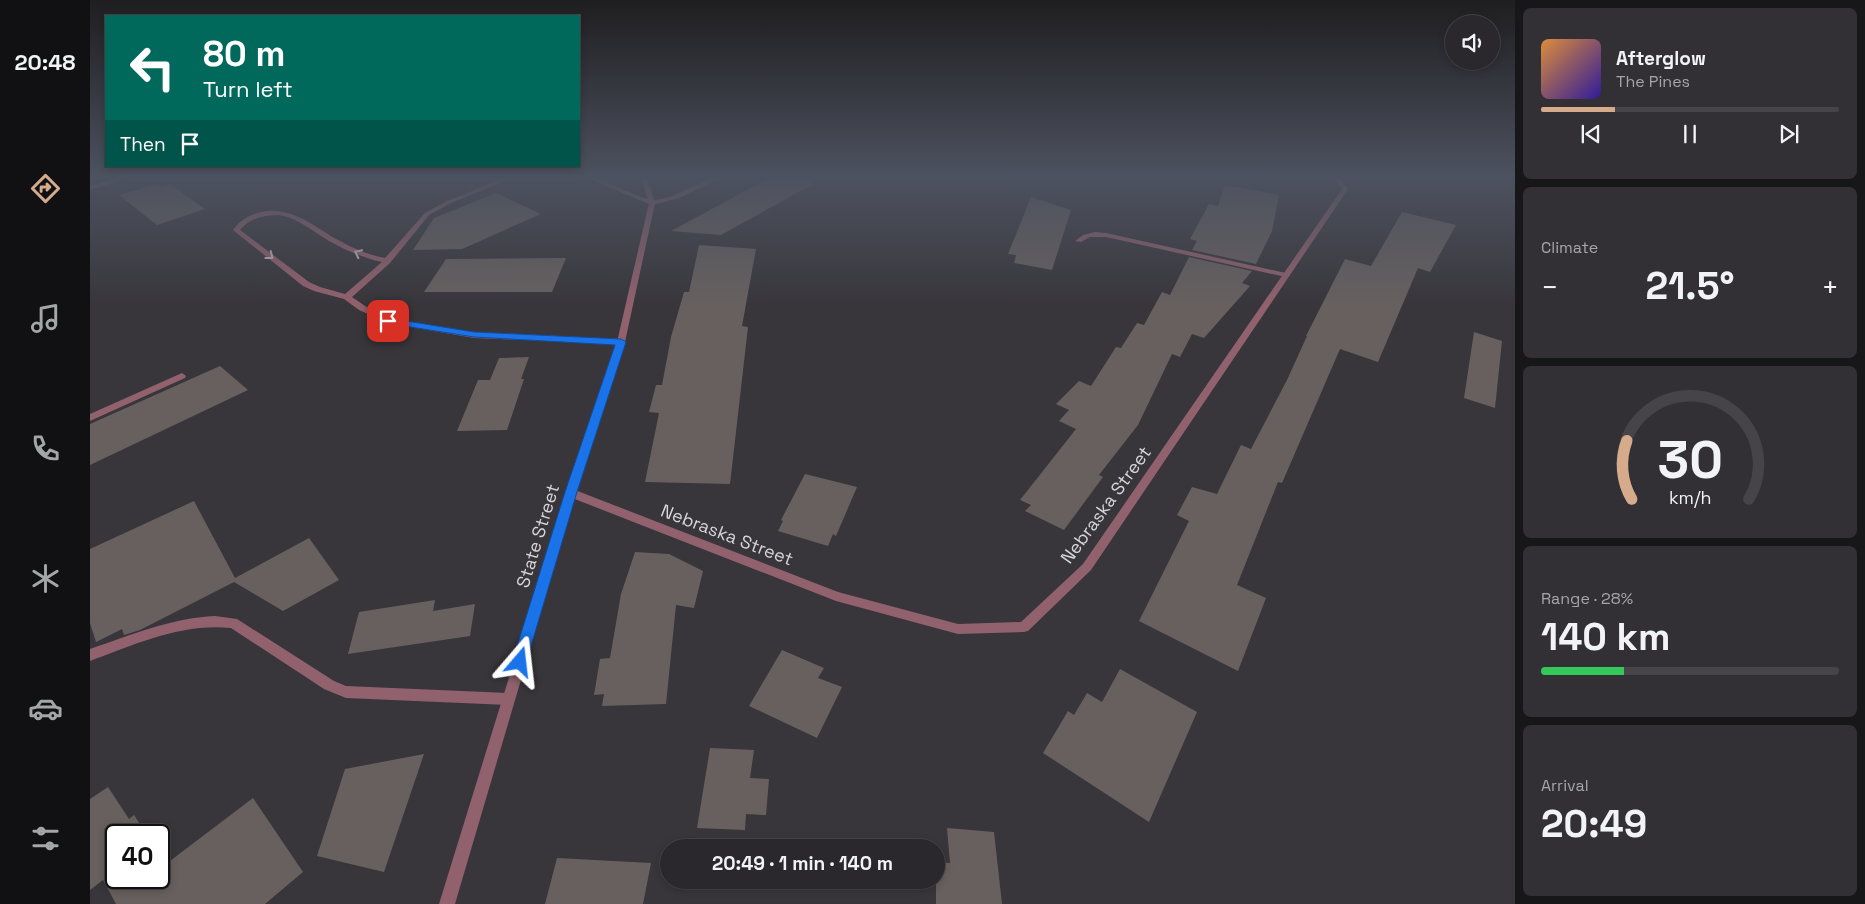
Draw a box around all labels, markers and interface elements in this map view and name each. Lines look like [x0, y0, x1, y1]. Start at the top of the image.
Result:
map controls [1445, 15, 1500, 70]
button: sound [1445, 15, 1500, 70]
text: 80 m [203, 32, 285, 76]
icon: left [120, 35, 185, 100]
text: Afterglow [1616, 46, 1706, 71]
text: 20:48 [14, 48, 76, 76]
text: The Pines [1616, 71, 1690, 92]
text: Turn left [203, 75, 293, 103]
icon: previous [1577, 120, 1605, 148]
icon: pause [1676, 120, 1704, 148]
icon: next [1775, 120, 1803, 148]
icon: arrive [176, 130, 204, 158]
text: Then [120, 132, 166, 157]
icon: directions [28, 171, 63, 206]
text: Climate [1541, 237, 1598, 258]
one-way arrow [354, 249, 363, 259]
one-way arrow [264, 250, 274, 259]
text: 21.5° [1646, 262, 1734, 310]
text: − [1541, 269, 1558, 305]
text: + [1822, 269, 1839, 305]
pin [367, 300, 409, 342]
icon: music [28, 301, 63, 336]
icon: arrive [374, 307, 402, 335]
text: 30 [1657, 427, 1723, 493]
icon: phone [28, 431, 63, 466]
street label: Nebraska Street [1055, 441, 1156, 568]
street label: State Street [511, 481, 564, 591]
text: km/h [1669, 486, 1711, 509]
street label: Nebraska Street [658, 499, 797, 570]
icon: climate [28, 561, 63, 596]
text: Range · 28% [1541, 588, 1633, 609]
text: 140 km [1541, 613, 1671, 661]
position arrow [493, 635, 545, 687]
icon: car [28, 691, 63, 726]
text: Arrival [1541, 775, 1589, 796]
text: 20:49 [1541, 800, 1647, 848]
icon: filters [28, 821, 63, 856]
speed limit sign: 40 [105, 824, 170, 889]
text: 20:49 · 1 min · 140 m [712, 851, 893, 876]

